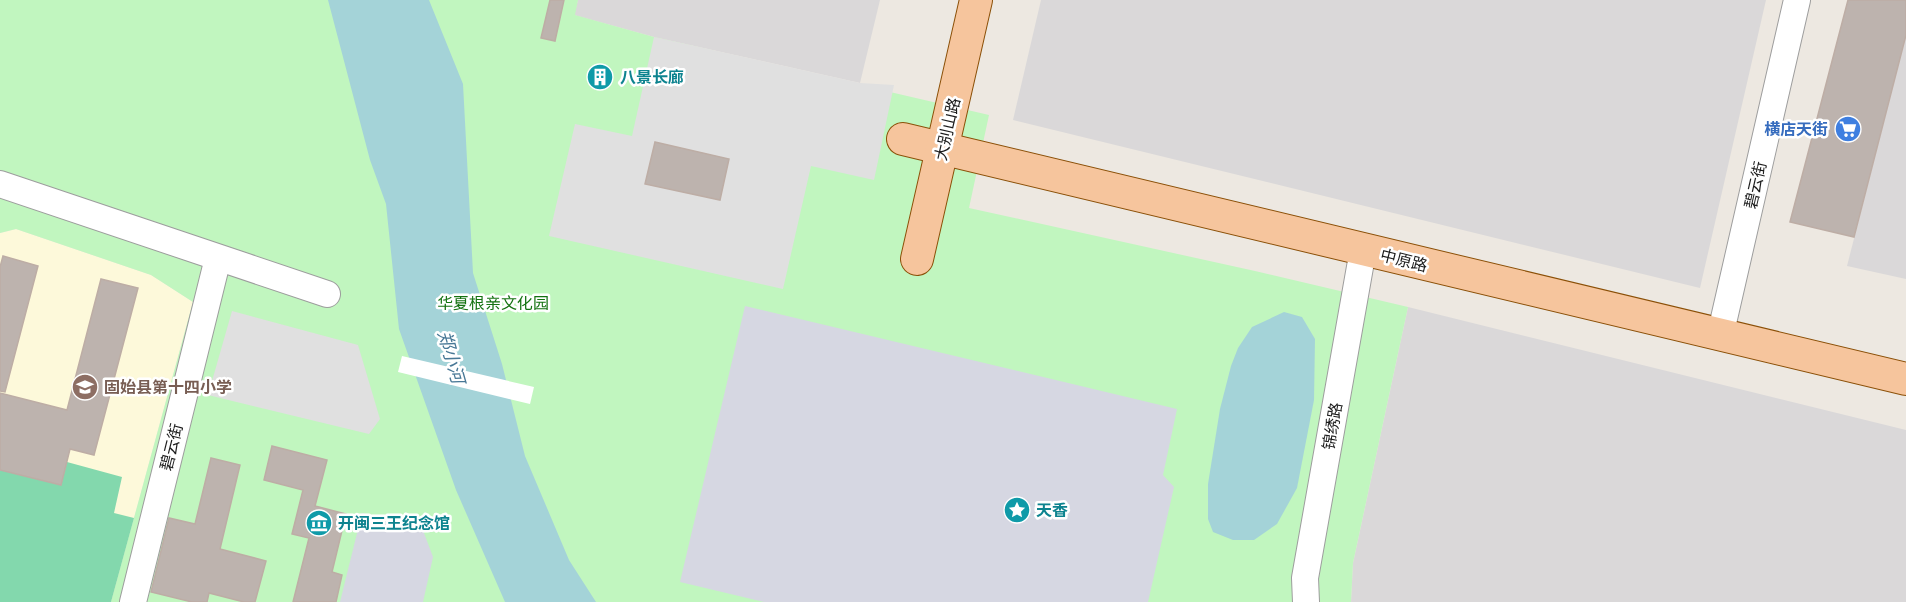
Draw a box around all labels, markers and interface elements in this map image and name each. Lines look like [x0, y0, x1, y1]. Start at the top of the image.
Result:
building icon: 八景长廊 [585, 62, 615, 92]
place label: 八景长廊 [620, 66, 684, 88]
street label: 大别山路 [929, 95, 965, 163]
supermarket icon: 横店天街 [1833, 114, 1863, 144]
place label: 横店天街 [1764, 118, 1828, 140]
street label: 碧云街 [1739, 159, 1771, 211]
street label: 中原路 [1378, 244, 1430, 276]
park label: 华夏根亲文化园 [437, 292, 549, 314]
water label: 郑小河 [433, 327, 472, 389]
school or university icon: 固始县第十四小学 [70, 372, 100, 402]
place label: 固始县第十四小学 [104, 376, 232, 398]
street label: 锦绣路 [1317, 400, 1347, 452]
street label: 碧云街 [155, 421, 187, 473]
place icon: 天香 [1002, 495, 1032, 525]
place label: 天香 [1036, 499, 1068, 521]
museum icon: 开闽三王纪念馆 [304, 508, 334, 538]
place label: 开闽三王纪念馆 [338, 512, 450, 534]

